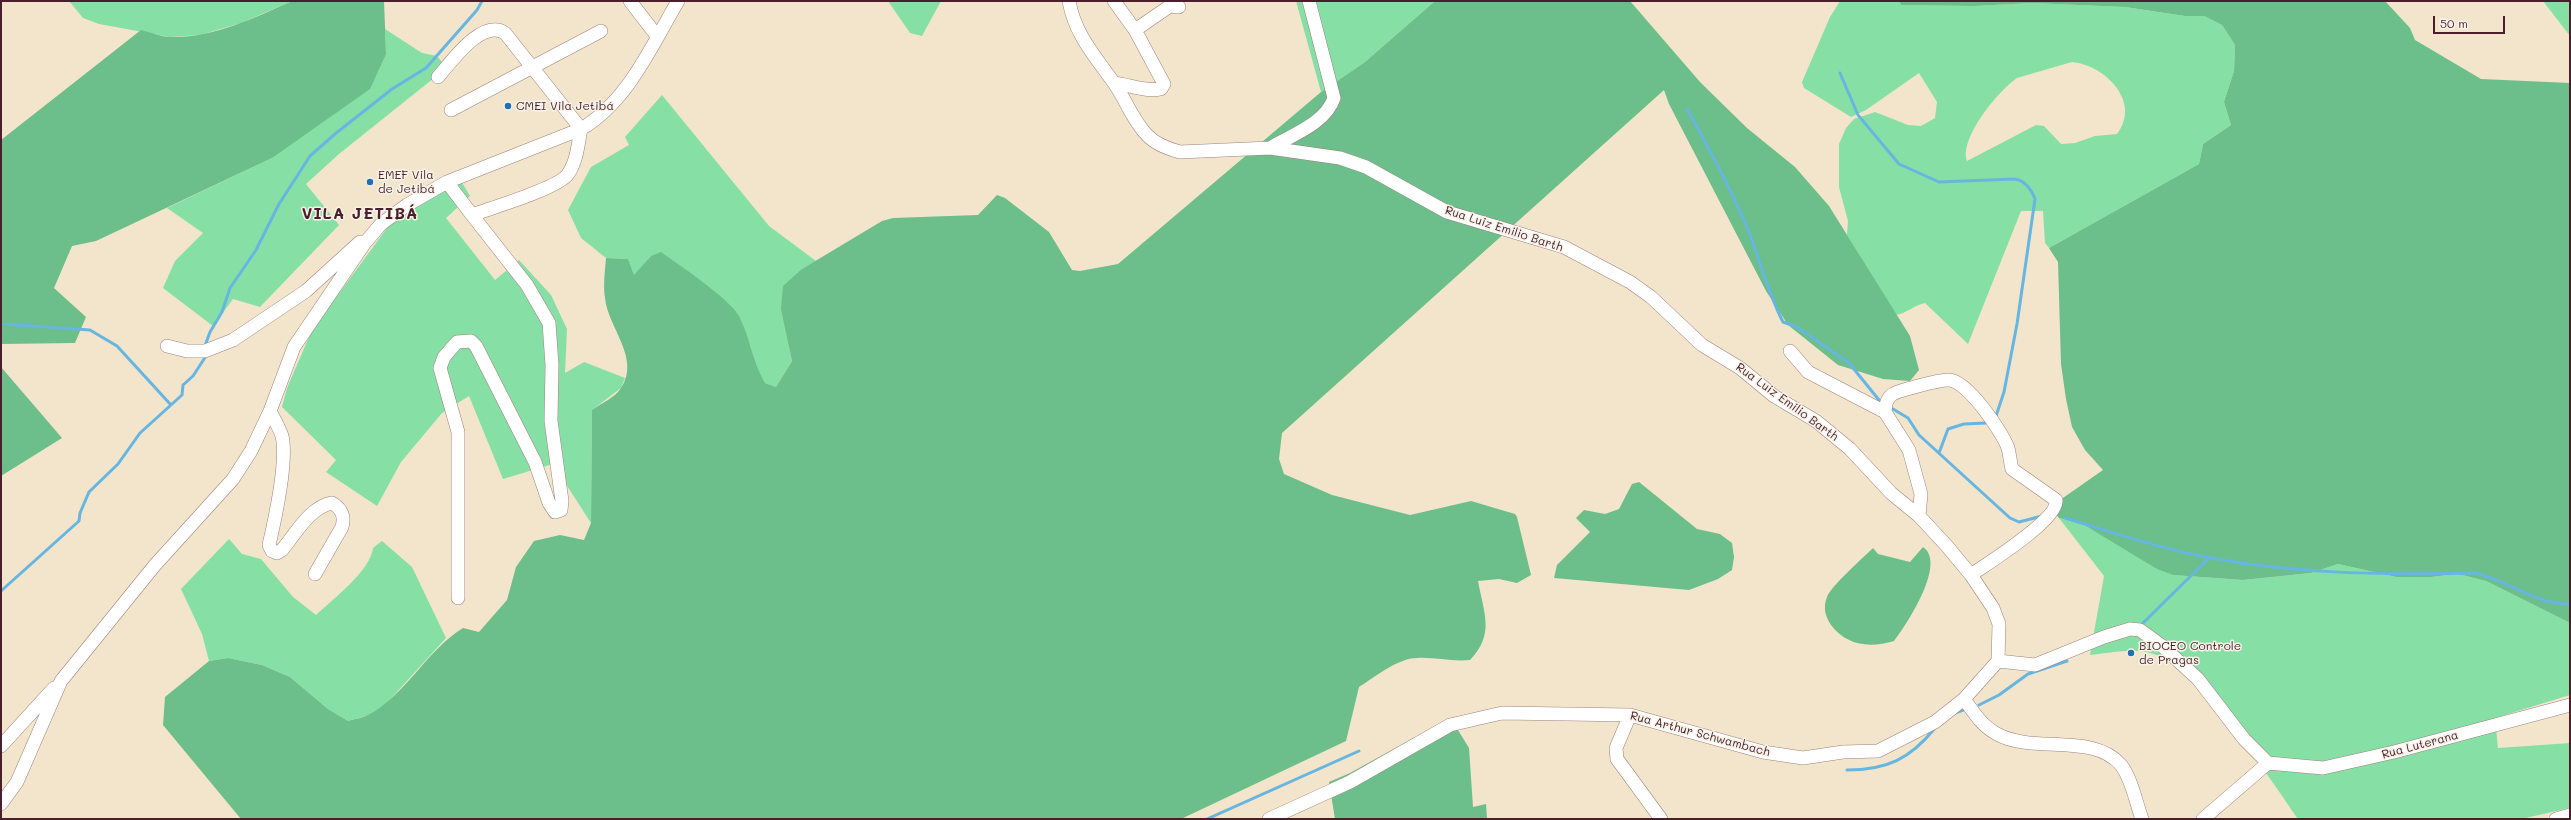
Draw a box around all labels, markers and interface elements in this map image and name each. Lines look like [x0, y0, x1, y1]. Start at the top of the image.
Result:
scale bar [2435, 8, 2507, 34]
text: 50 m [2440, 15, 2468, 31]
place label: CMEI Vila Jetibá [516, 99, 614, 113]
marker: CMEI Vila Jetibá [503, 101, 513, 111]
place label: EMEF Vila de Jetibá [378, 168, 435, 196]
marker: EMEF Vila de Jetibá [365, 177, 375, 187]
street label: Rua Luiz Emilio Barth [1443, 203, 1565, 255]
district label: VILA JETIBÁ [302, 204, 418, 224]
street label: Rua Luiz Emilio Barth [1733, 360, 1841, 444]
place label: BIOCEO Controle de Pragas [2139, 639, 2241, 667]
marker: BIOCEO Controle de Pragas [2126, 648, 2136, 658]
street label: Rua Arthur Schwambach [1628, 708, 1772, 760]
street label: Rua Luterana [2380, 728, 2460, 762]

